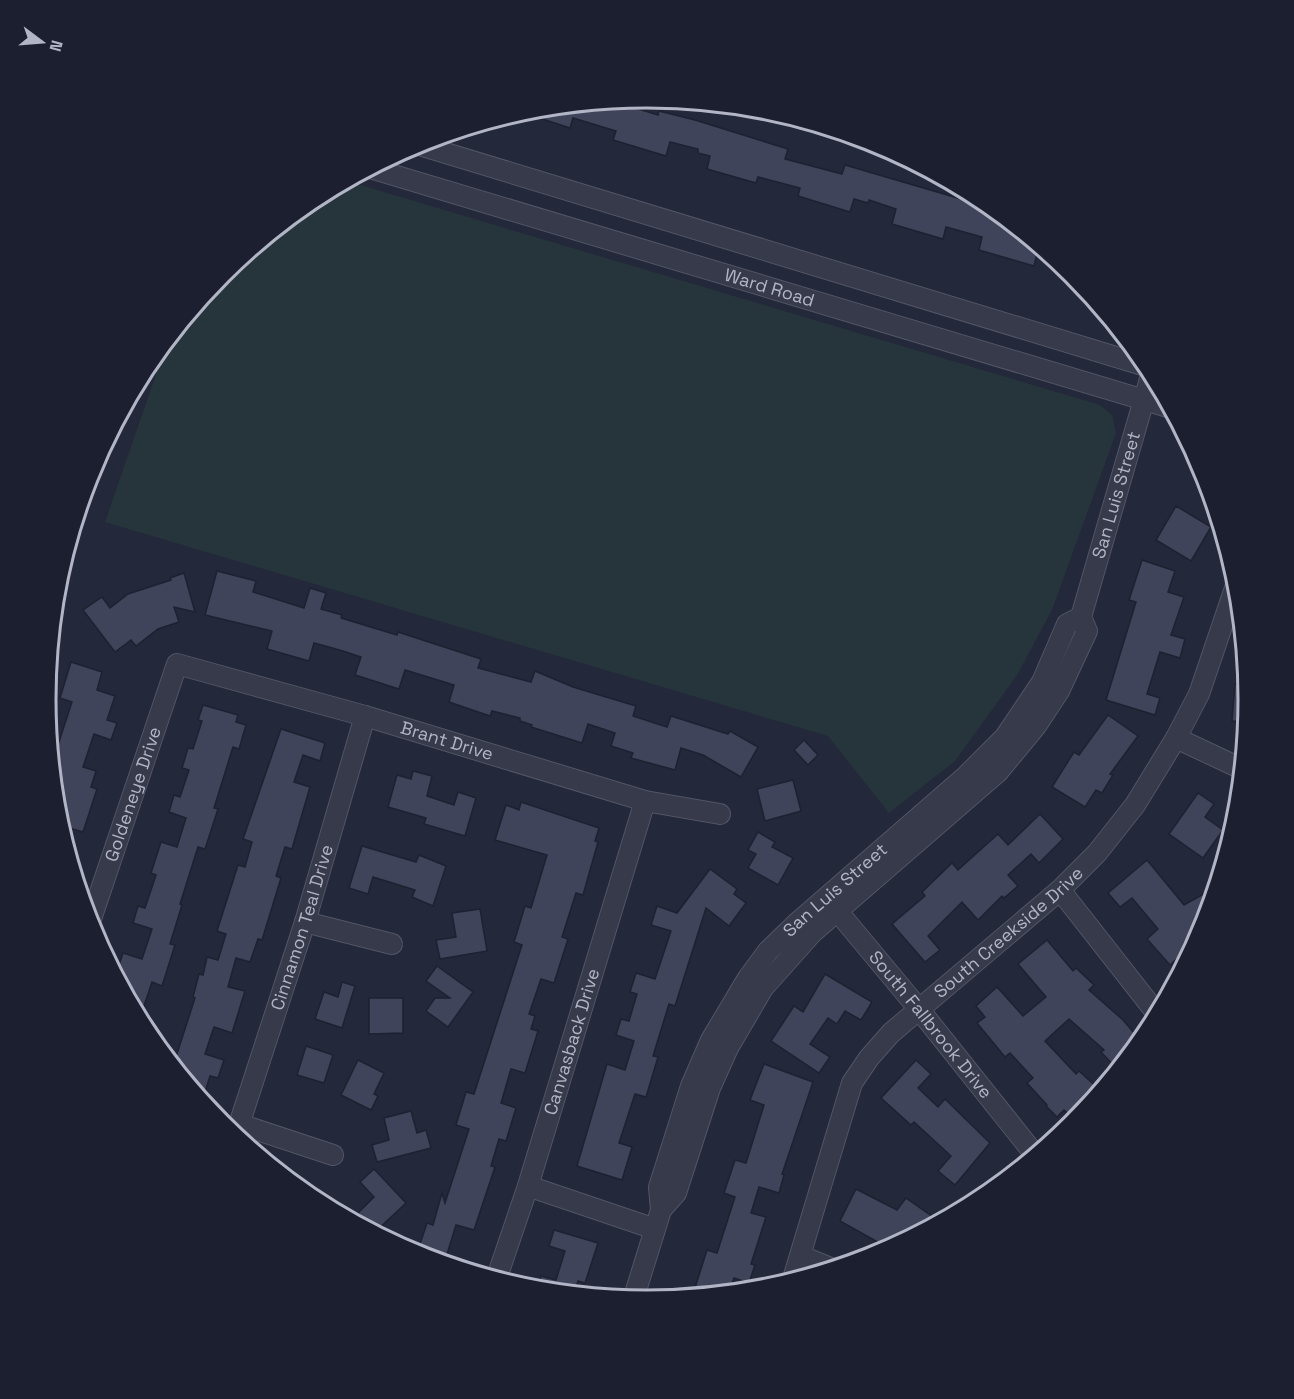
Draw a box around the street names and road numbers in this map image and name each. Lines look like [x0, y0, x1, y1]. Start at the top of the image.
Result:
street label: Ward Road [722, 263, 817, 312]
street label: San Luis Street [1087, 429, 1145, 561]
street label: Brant Drive [398, 715, 496, 765]
street label: Goldeneye Drive [99, 724, 166, 864]
street label: San Luis Street [778, 838, 892, 942]
street label: Cinnamon Teal Drive [265, 842, 338, 1013]
street label: South Creekside Drive [929, 862, 1088, 1003]
street label: South Fallbrook Drive [864, 946, 998, 1103]
street label: Canvasback Drive [538, 966, 604, 1118]

